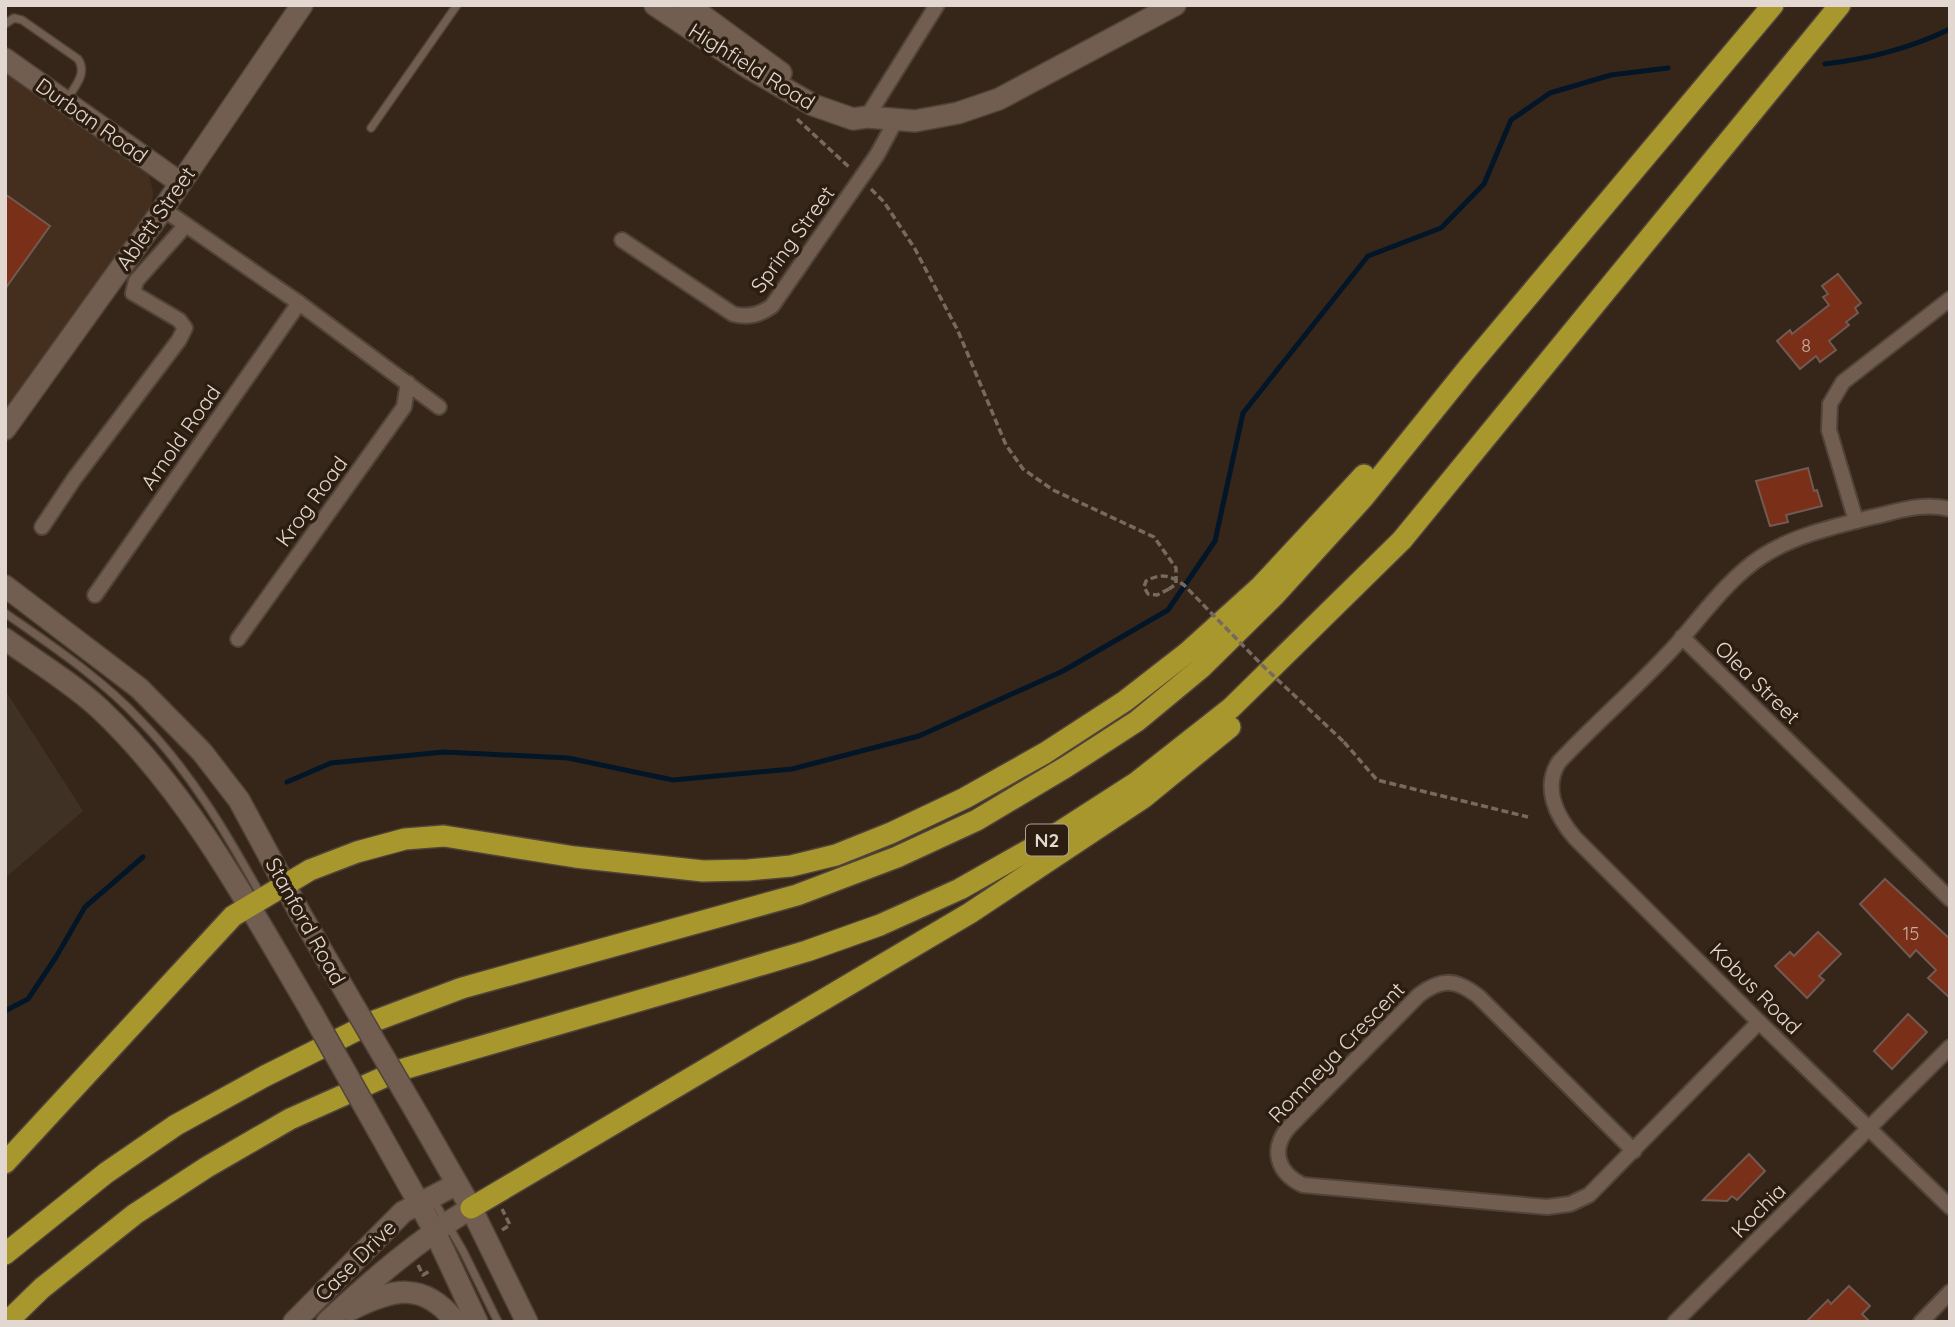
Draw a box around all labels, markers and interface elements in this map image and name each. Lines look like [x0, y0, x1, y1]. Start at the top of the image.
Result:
street label: Highfield Road [684, 17, 820, 115]
street label: Durban Road [31, 72, 153, 168]
street label: Ablett Street [110, 161, 200, 275]
street label: Spring Street [745, 181, 839, 297]
house number: 8 [1801, 334, 1811, 357]
street label: Arnold Road [134, 380, 226, 494]
street label: Krog Road [270, 451, 352, 551]
street label: Olea Street [1710, 635, 1806, 729]
road number: N2 [1026, 824, 1068, 856]
street label: Stanford Road [260, 853, 352, 989]
house number: 15 [1903, 922, 1919, 945]
street label: Kobus Road [1705, 937, 1807, 1039]
street label: Romneya Crescent [1262, 976, 1410, 1128]
street label: Kochia [1725, 1177, 1791, 1243]
street label: Case Drive [309, 1214, 401, 1306]

